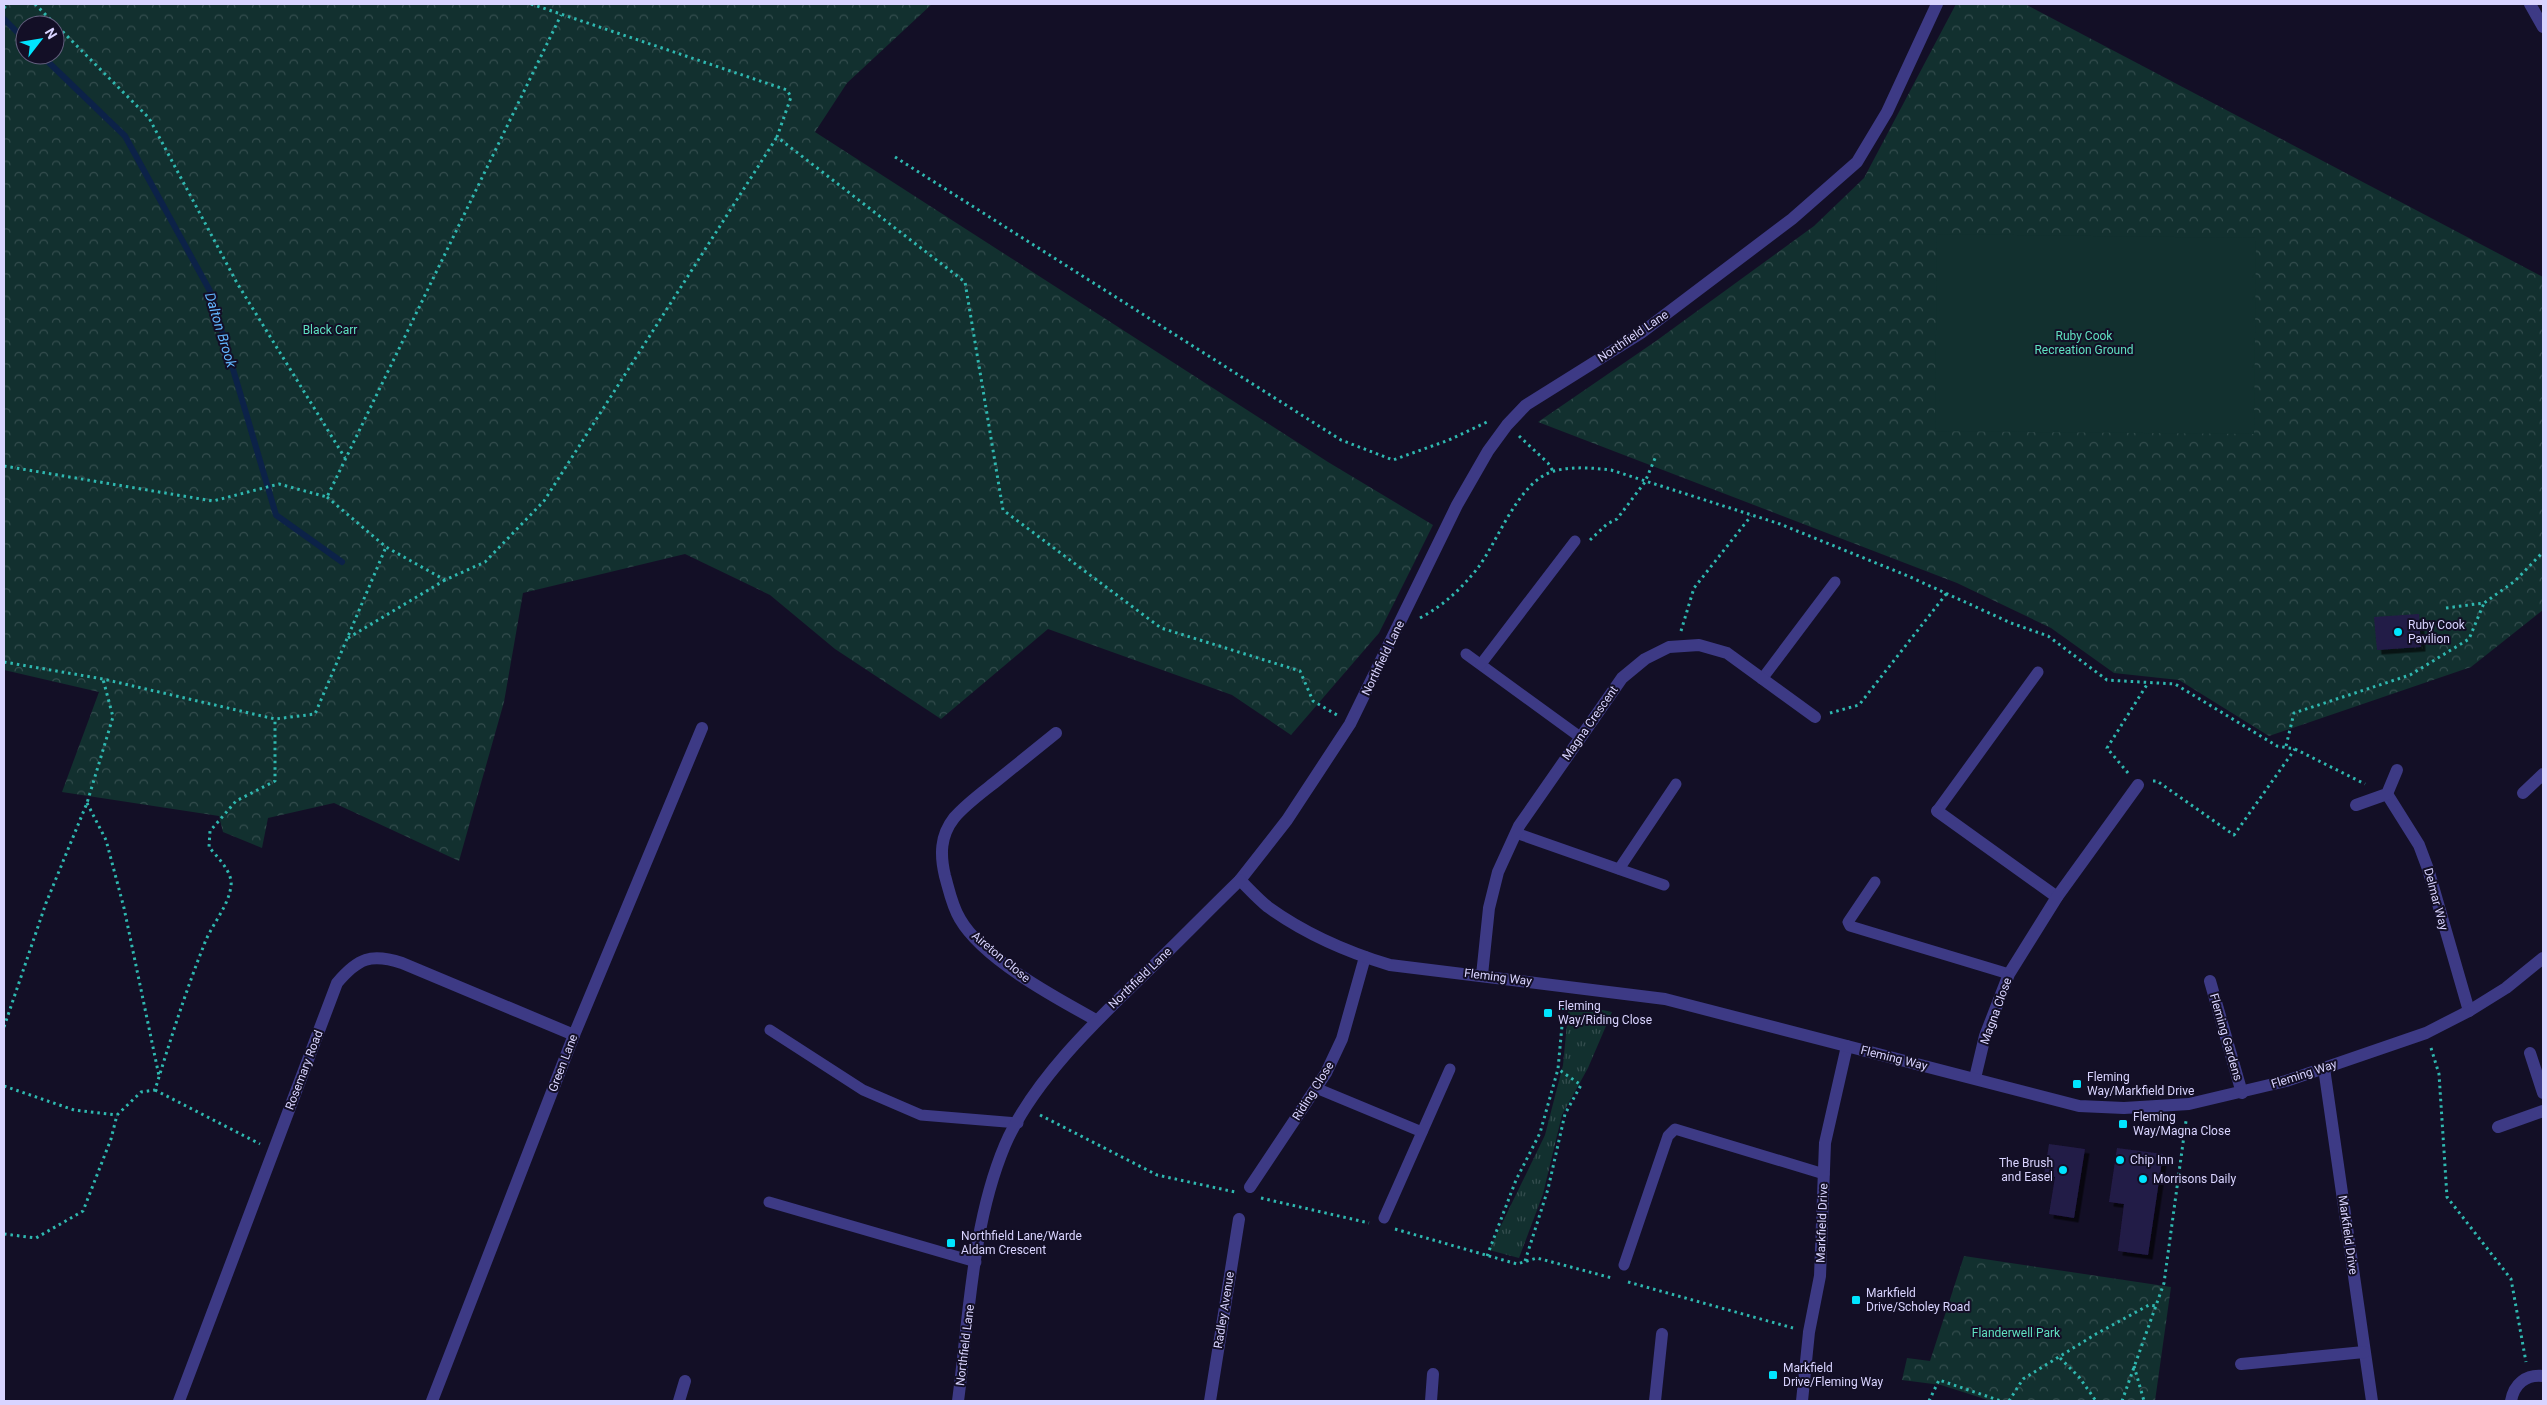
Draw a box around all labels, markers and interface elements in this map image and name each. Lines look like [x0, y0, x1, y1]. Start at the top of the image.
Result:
north arrow [15, 15, 65, 65]
text: N [42, 25, 61, 42]
water label: Dalton Brook [202, 290, 240, 371]
street label: Northfield Lane [1595, 307, 1671, 365]
park label: Black Carr [303, 323, 357, 337]
park label: Ruby Cook Recreation Ground [2034, 329, 2134, 357]
street label: Northfield Lane [1359, 618, 1407, 698]
place label: Ruby Cook Pavilion [2408, 618, 2466, 646]
marker: Ruby Cook Pavilion [2392, 626, 2404, 638]
street label: Magna Crescent [1559, 683, 1621, 763]
street label: Delmar Way [2421, 866, 2451, 932]
street label: Aireton Close [969, 929, 1033, 985]
street label: Northfield Lane [1106, 944, 1174, 1012]
street label: Fleming Way [1463, 966, 1533, 988]
street label: Magna Close [1977, 976, 2015, 1046]
street label: Fleming Gardens [2207, 992, 2245, 1082]
place label: Fleming Way/Riding Close [1558, 999, 1652, 1027]
marker: Fleming Way/Riding Close [1542, 1007, 1554, 1019]
street label: Rosemary Road [282, 1028, 326, 1112]
street label: Green Lane [546, 1032, 580, 1094]
street label: Fleming Way [1859, 1043, 1929, 1073]
street label: Fleming Way [2269, 1057, 2339, 1091]
street label: Riding Close [1289, 1059, 1337, 1123]
place label: Fleming Way/Markfield Drive [2087, 1070, 2194, 1098]
marker: Fleming Way/Markfield Drive [2071, 1078, 2083, 1090]
place label: Fleming Way/Magna Close [2133, 1110, 2231, 1138]
marker: Fleming Way/Magna Close [2117, 1118, 2129, 1130]
place label: Chip Inn [2130, 1153, 2174, 1167]
marker: Chip Inn [2114, 1154, 2126, 1166]
place label: The Brush and Easel [1999, 1156, 2053, 1184]
marker: The Brush and Easel [2057, 1164, 2069, 1176]
place label: Morrisons Daily [2153, 1172, 2236, 1186]
marker: Morrisons Daily [2137, 1173, 2149, 1185]
street label: Markfield Drive [1814, 1183, 1830, 1263]
street label: Markfield Drive [2336, 1195, 2360, 1275]
place label: Northfield Lane/Warde Aldam Crescent [961, 1229, 1082, 1257]
marker: Northfield Lane/Warde Aldam Crescent [945, 1237, 957, 1249]
street label: Radley Avenue [1211, 1270, 1237, 1350]
place label: Markfield Drive/Scholey Road [1866, 1286, 1970, 1314]
marker: Markfield Drive/Scholey Road [1850, 1294, 1862, 1306]
street label: Northfield Lane [953, 1303, 977, 1387]
park label: Flanderwell Park [1972, 1326, 2061, 1340]
place label: Markfield Drive/Fleming Way [1783, 1361, 1884, 1389]
marker: Markfield Drive/Fleming Way [1767, 1369, 1779, 1381]

